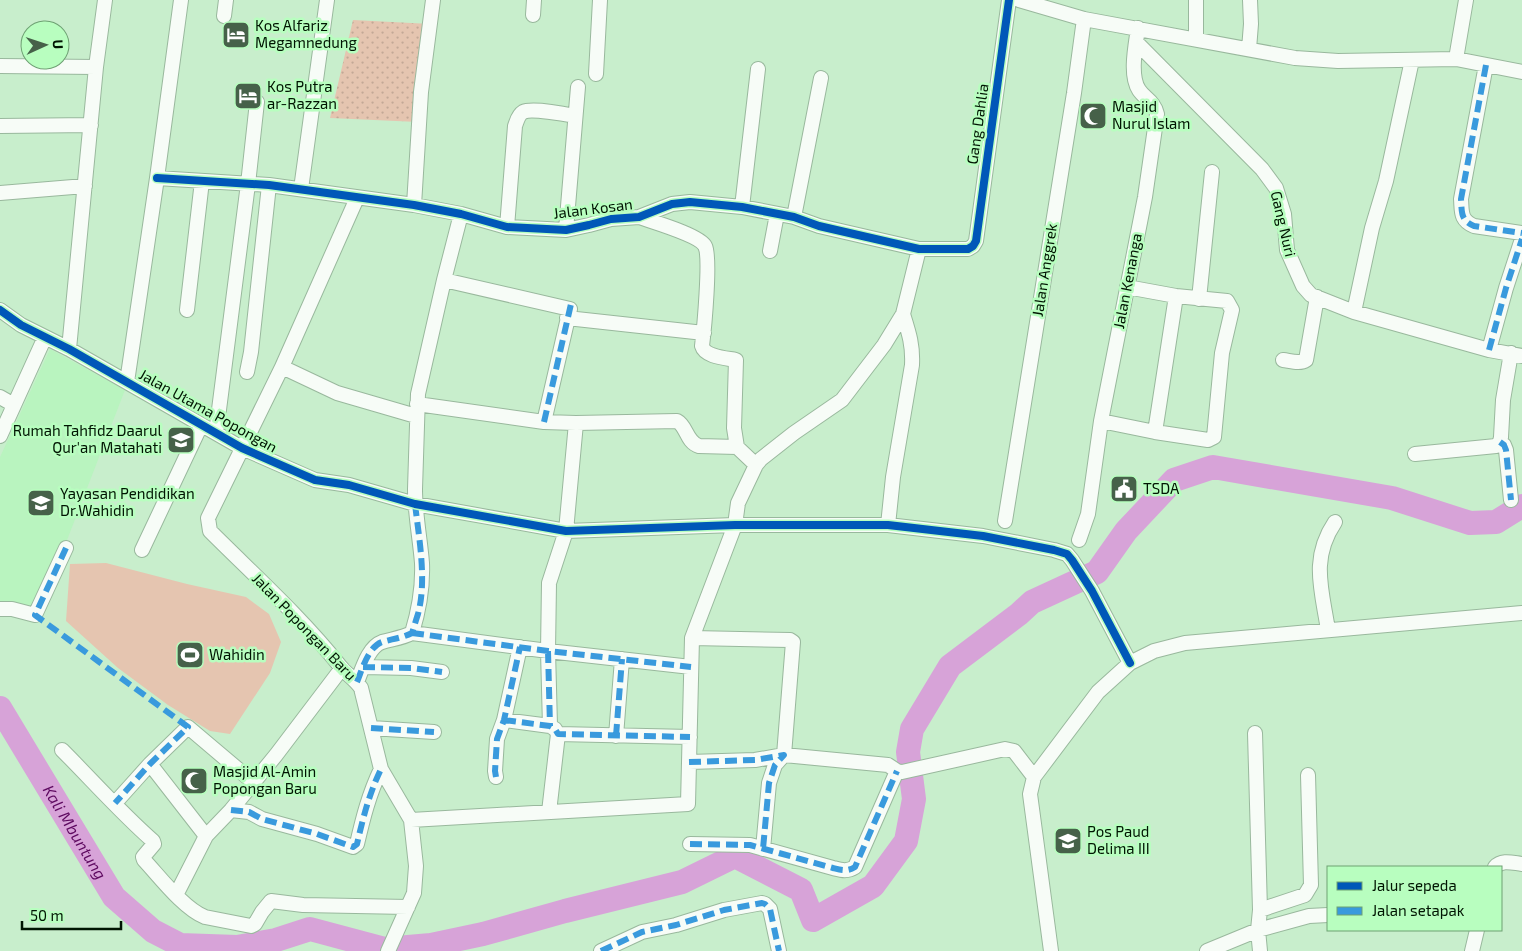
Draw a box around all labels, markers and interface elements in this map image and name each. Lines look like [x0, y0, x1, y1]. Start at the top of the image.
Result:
place label: Kos Alfariz Megamnedung [255, 16, 358, 51]
north arrow [20, 20, 70, 70]
hotel icon: Kos Alfariz Megamnedung [221, 20, 251, 50]
text: U [50, 39, 67, 50]
place label: Kos Putra ar-Razzan [267, 77, 337, 112]
hotel icon: Kos Putra ar-Razzan [233, 81, 263, 111]
street label: Gang Dahlia [962, 82, 992, 165]
place label: Masjid Nurul Islam [1112, 97, 1191, 132]
mosque icon: Masjid Nurul Islam [1078, 101, 1108, 131]
street label: Gang Nuri [1268, 189, 1300, 258]
street label: Jalan Kosan [552, 194, 634, 222]
street label: Jalan Anggrek [1028, 222, 1060, 318]
street label: Jalan Kenanga [1109, 231, 1145, 330]
street label: Jalan Utama Popongan [136, 365, 281, 456]
place label: Rumah Tahfidz Daarul Qur'an Matahati [13, 421, 163, 457]
school or university icon: Rumah Tahfidz Daarul Qur'an Matahati [166, 425, 196, 455]
public building icon: TSDA [1109, 474, 1139, 504]
place label: TSDA [1143, 479, 1180, 497]
place label: Yayasan Pendidikan Dr.Wahidin [60, 484, 195, 519]
school or university icon: Yayasan Pendidikan Dr.Wahidin [26, 488, 56, 518]
street label: Jalan Popongan Baru [249, 569, 361, 684]
sports icon: Wahidin [175, 640, 205, 670]
place label: Wahidin [209, 645, 265, 663]
place label: Masjid Al-Amin Popongan Baru [213, 762, 317, 797]
mosque icon: Masjid Al-Amin Popongan Baru [179, 766, 209, 796]
water label: Kali Mbuntung [40, 781, 111, 882]
place label: Pos Paud Delima III [1087, 822, 1150, 857]
school or university icon: Pos Paud Delima III [1053, 826, 1083, 856]
legend [1327, 866, 1502, 931]
text: Jalur sepeda [1372, 876, 1457, 894]
scale bar [22, 898, 121, 930]
text: Jalan setapak [1372, 901, 1465, 919]
text: 50 m [30, 906, 64, 924]

